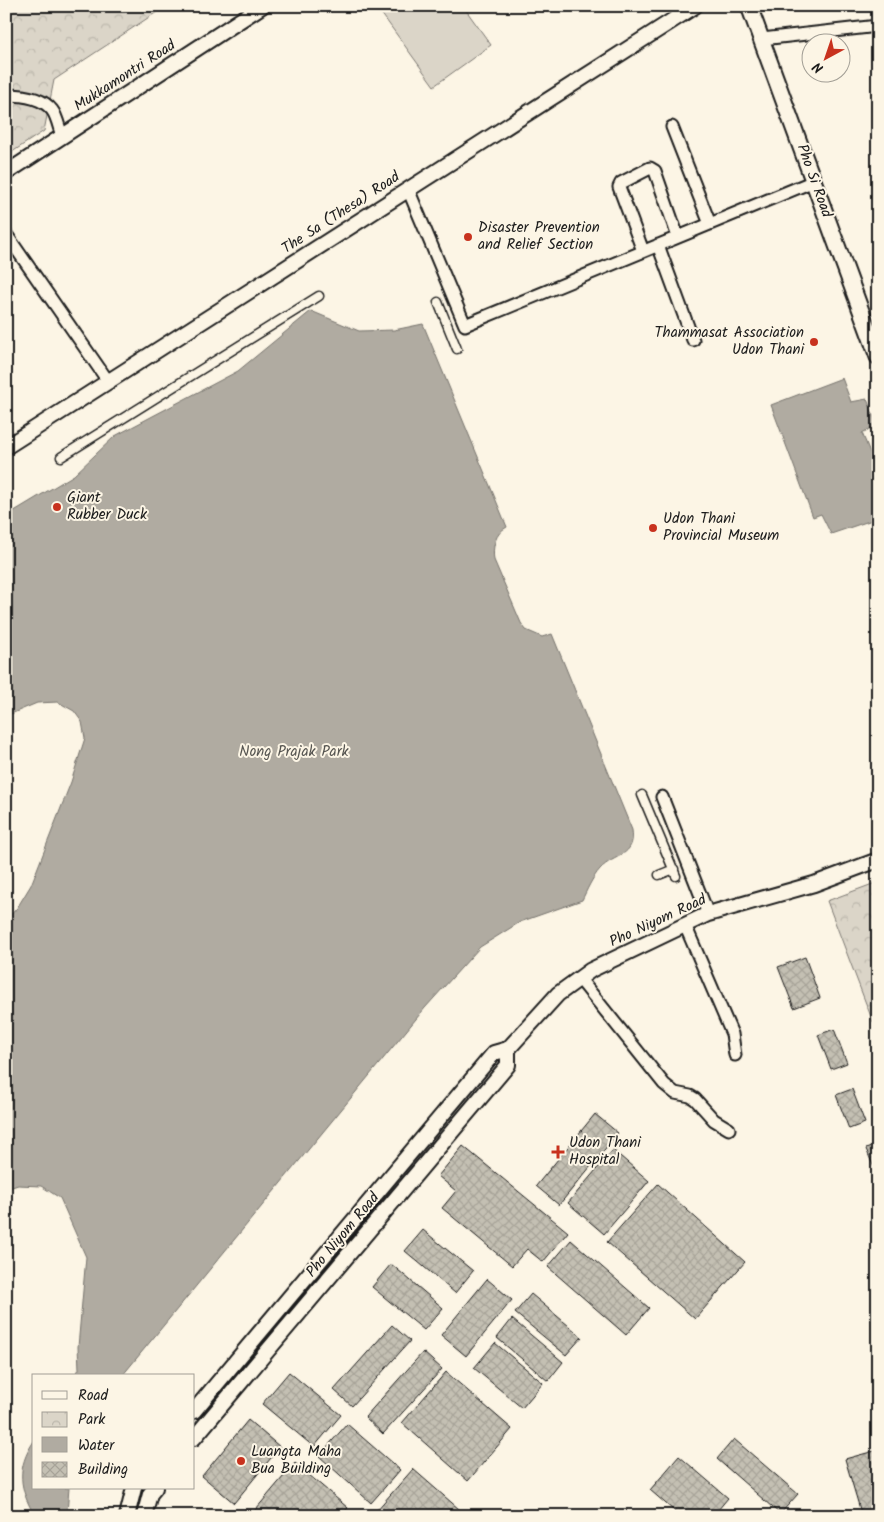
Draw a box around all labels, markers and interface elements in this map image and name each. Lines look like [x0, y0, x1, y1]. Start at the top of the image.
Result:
north arrow [802, 32, 852, 82]
street label: Mukkamontri Road [69, 34, 181, 118]
text: N [808, 56, 829, 78]
street label: Pho Si Road [790, 141, 839, 222]
street label: The Sa (Thesa) Road [277, 165, 405, 260]
place label: Disaster Prevention and Relief Section [478, 216, 600, 257]
marker: Disaster Prevention and Relief Section [462, 231, 474, 243]
place label: Thammasat Association Udon Thani [655, 321, 805, 362]
marker: Thammasat Association Udon Thani [808, 336, 820, 348]
place label: Giant Rubber Duck [67, 486, 148, 527]
marker: Giant Rubber Duck [51, 501, 63, 513]
place label: Udon Thani Provincial Museum [663, 507, 779, 548]
marker: Udon Thani Provincial Museum [647, 522, 659, 534]
park label: Nong Prajak Park [239, 740, 350, 764]
street label: Pho Niyom Road [606, 888, 711, 954]
place label: Udon Thani Hospital [569, 1131, 642, 1172]
marker: Udon Thani Hospital [551, 1145, 565, 1159]
street label: Pho Niyom Road [300, 1187, 386, 1283]
legend [32, 1374, 195, 1490]
text: Road [78, 1384, 109, 1408]
text: Park [78, 1408, 106, 1432]
text: Water [78, 1434, 115, 1458]
place label: Luangta Maha Bua Building [251, 1440, 341, 1481]
marker: Luangta Maha Bua Building [235, 1455, 247, 1467]
text: Building [78, 1458, 128, 1482]

